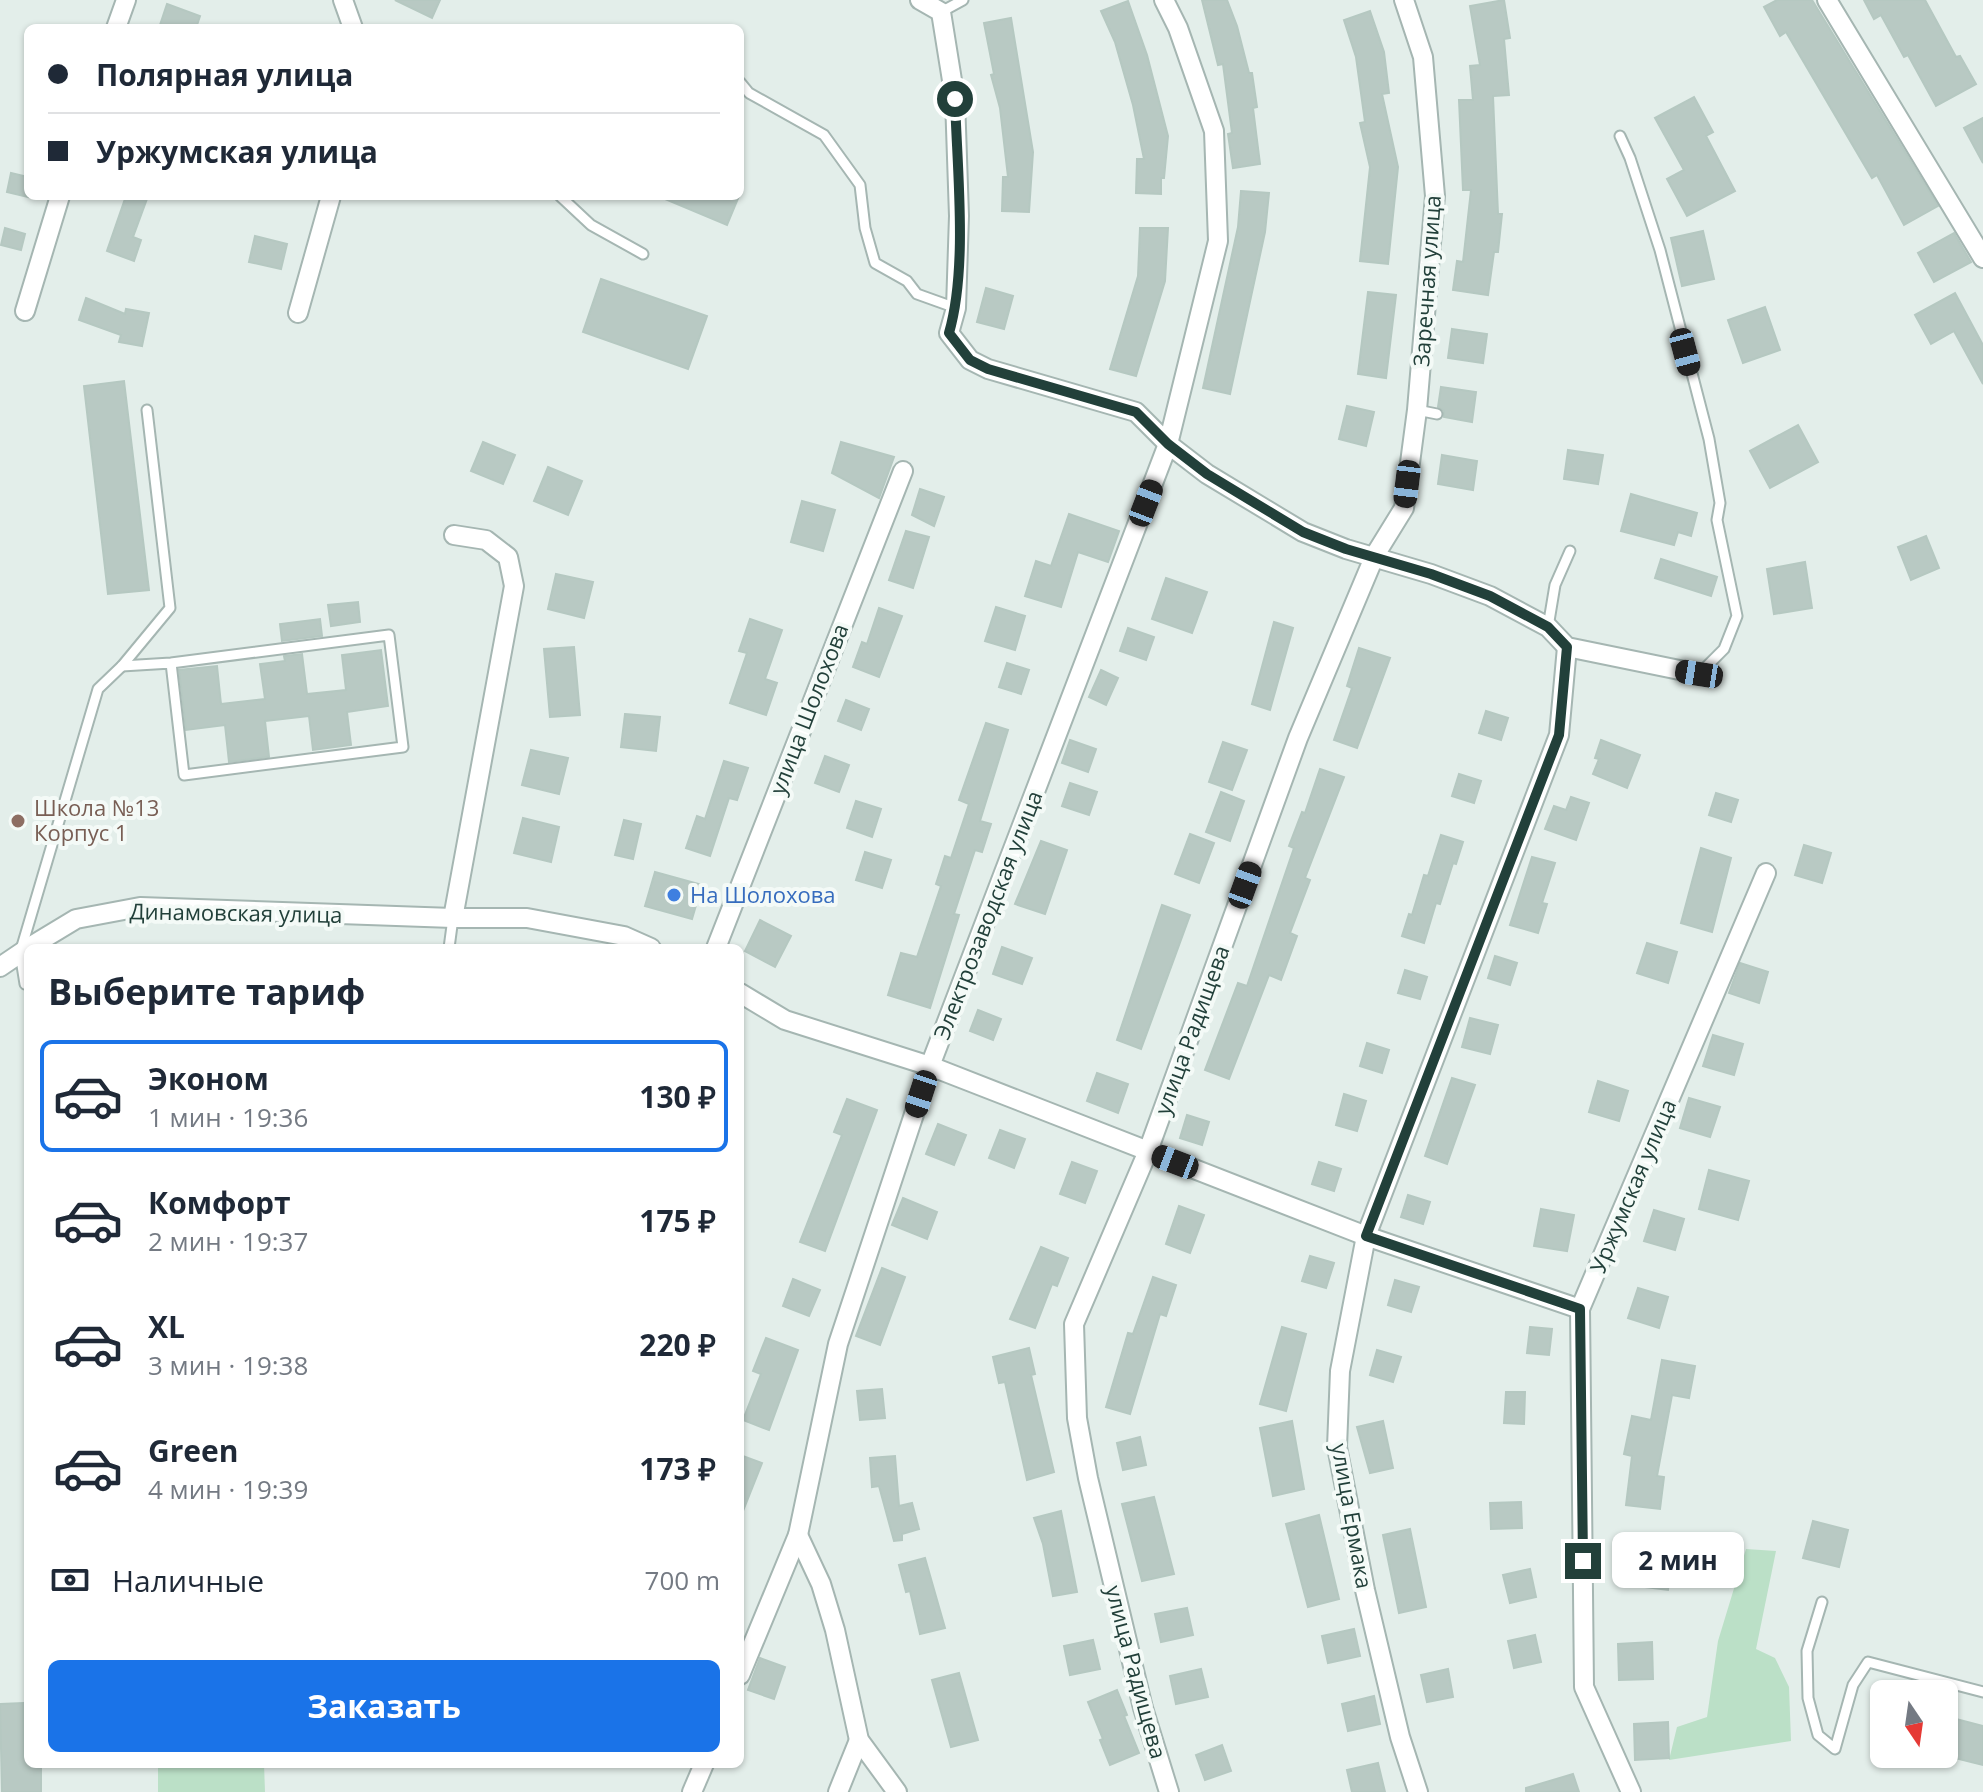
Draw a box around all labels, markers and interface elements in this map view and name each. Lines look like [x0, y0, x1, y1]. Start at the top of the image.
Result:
text: Полярная улица [96, 54, 353, 95]
route start [937, 81, 973, 117]
text: Уржумская улица [96, 131, 378, 172]
street label: Заречная улица [1405, 194, 1447, 368]
car [1667, 326, 1703, 378]
car [1392, 459, 1422, 509]
car [1126, 476, 1166, 530]
street label: улица Шолохова [762, 619, 854, 798]
car [1673, 658, 1725, 690]
street label: Электрозаводская улица [926, 786, 1048, 1043]
place label: Школа №13 Корпус 1 [34, 792, 159, 847]
marker: Школа №13 Корпус 1 [9, 812, 27, 830]
car [1226, 858, 1264, 912]
place label: На Шолохова [690, 879, 836, 909]
marker: На Шолохова [665, 886, 683, 904]
street label: Динамовская улица [129, 895, 343, 929]
street label: улица Радищева [1146, 941, 1236, 1119]
text: Выберите тариф [48, 967, 365, 1016]
text: Эконом [148, 1058, 269, 1099]
icon: car [52, 1060, 124, 1132]
car [902, 1067, 940, 1121]
text: 130 ₽ [639, 1076, 716, 1117]
street label: Уржумская улица [1582, 1094, 1682, 1277]
text: 1 мин · 19:36 [148, 1099, 308, 1135]
car [1148, 1142, 1202, 1182]
text: Комфорт [148, 1182, 291, 1223]
icon: car [52, 1184, 124, 1256]
text: 175 ₽ [639, 1200, 716, 1241]
text: 2 мин · 19:37 [148, 1223, 308, 1259]
text: XL [148, 1306, 185, 1347]
icon: car [52, 1308, 124, 1380]
text: 220 ₽ [639, 1324, 716, 1365]
text: 3 мин · 19:38 [148, 1347, 308, 1383]
text: Green [148, 1430, 239, 1471]
icon: car [52, 1432, 124, 1504]
street label: улица Ермака [1325, 1441, 1381, 1591]
text: 173 ₽ [639, 1448, 716, 1489]
text: 4 мин · 19:39 [148, 1471, 308, 1507]
callout: 2 мин [1611, 1533, 1743, 1589]
text: 2 мин [1638, 1542, 1718, 1578]
route end [1565, 1543, 1601, 1579]
icon: cash [48, 1558, 92, 1602]
text: Наличные [112, 1560, 264, 1601]
text: 700 m [645, 1562, 720, 1598]
street label: улица Радищева [1099, 1582, 1175, 1762]
button: Заказать [48, 1660, 720, 1752]
north arrow [1870, 1680, 1958, 1768]
map controls [1870, 1680, 1958, 1768]

